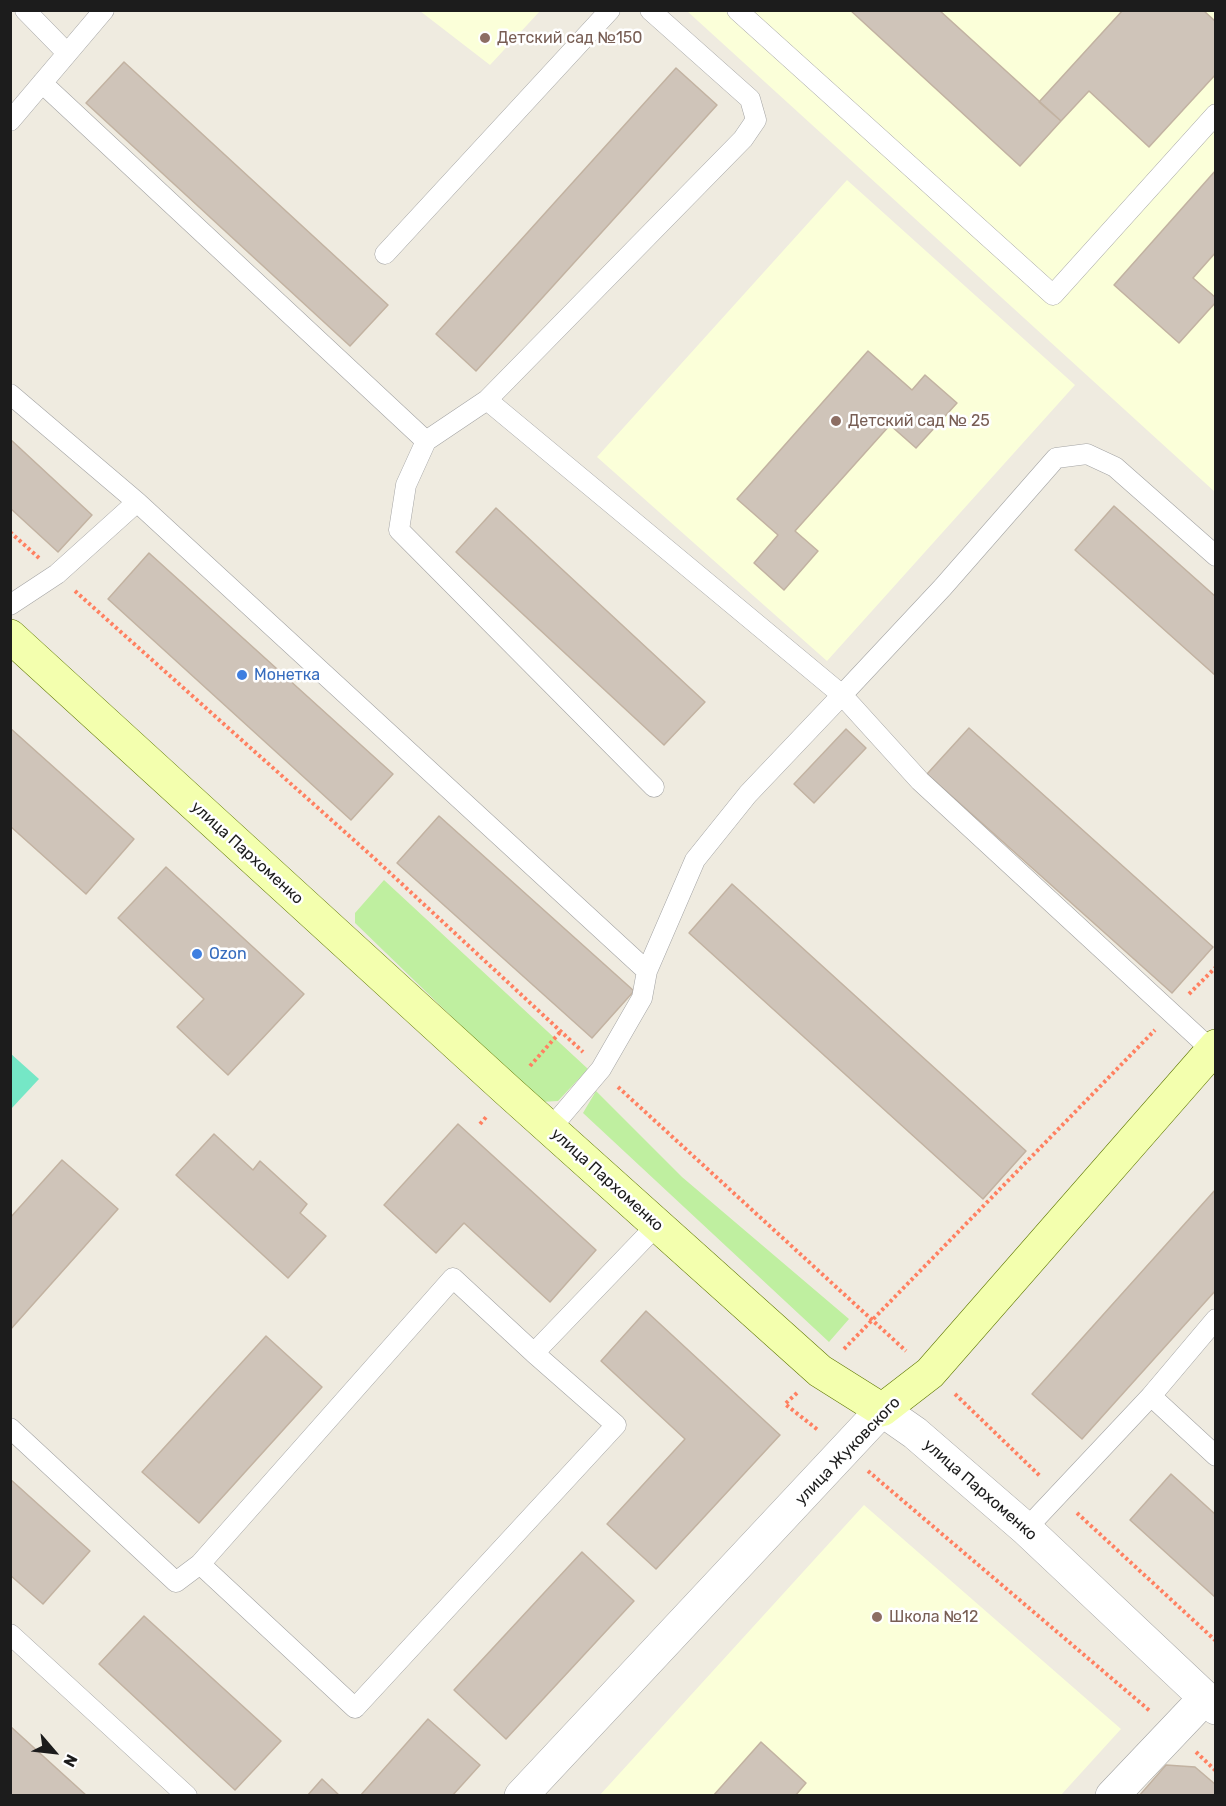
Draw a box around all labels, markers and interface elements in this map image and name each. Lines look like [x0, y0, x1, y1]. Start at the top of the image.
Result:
place label: Детский сад №150 [497, 28, 643, 48]
marker: Детский сад №150 [478, 31, 492, 45]
place label: Детский сад № 25 [848, 411, 990, 431]
marker: Детский сад № 25 [829, 414, 843, 428]
place label: Монетка [254, 665, 320, 685]
marker: Монетка [235, 668, 249, 682]
street label: улица Пархоменко [187, 798, 307, 908]
place label: Ozon [209, 944, 247, 964]
marker: Ozon [190, 947, 204, 961]
street label: улица Пархоменко [547, 1125, 667, 1235]
street label: улица Жуковского [791, 1393, 905, 1509]
street label: улица Пархоменко [919, 1435, 1041, 1545]
place label: Школа №12 [889, 1607, 978, 1627]
marker: Школа №12 [870, 1610, 884, 1624]
north arrow [24, 1722, 84, 1782]
text: N [59, 1751, 81, 1770]

